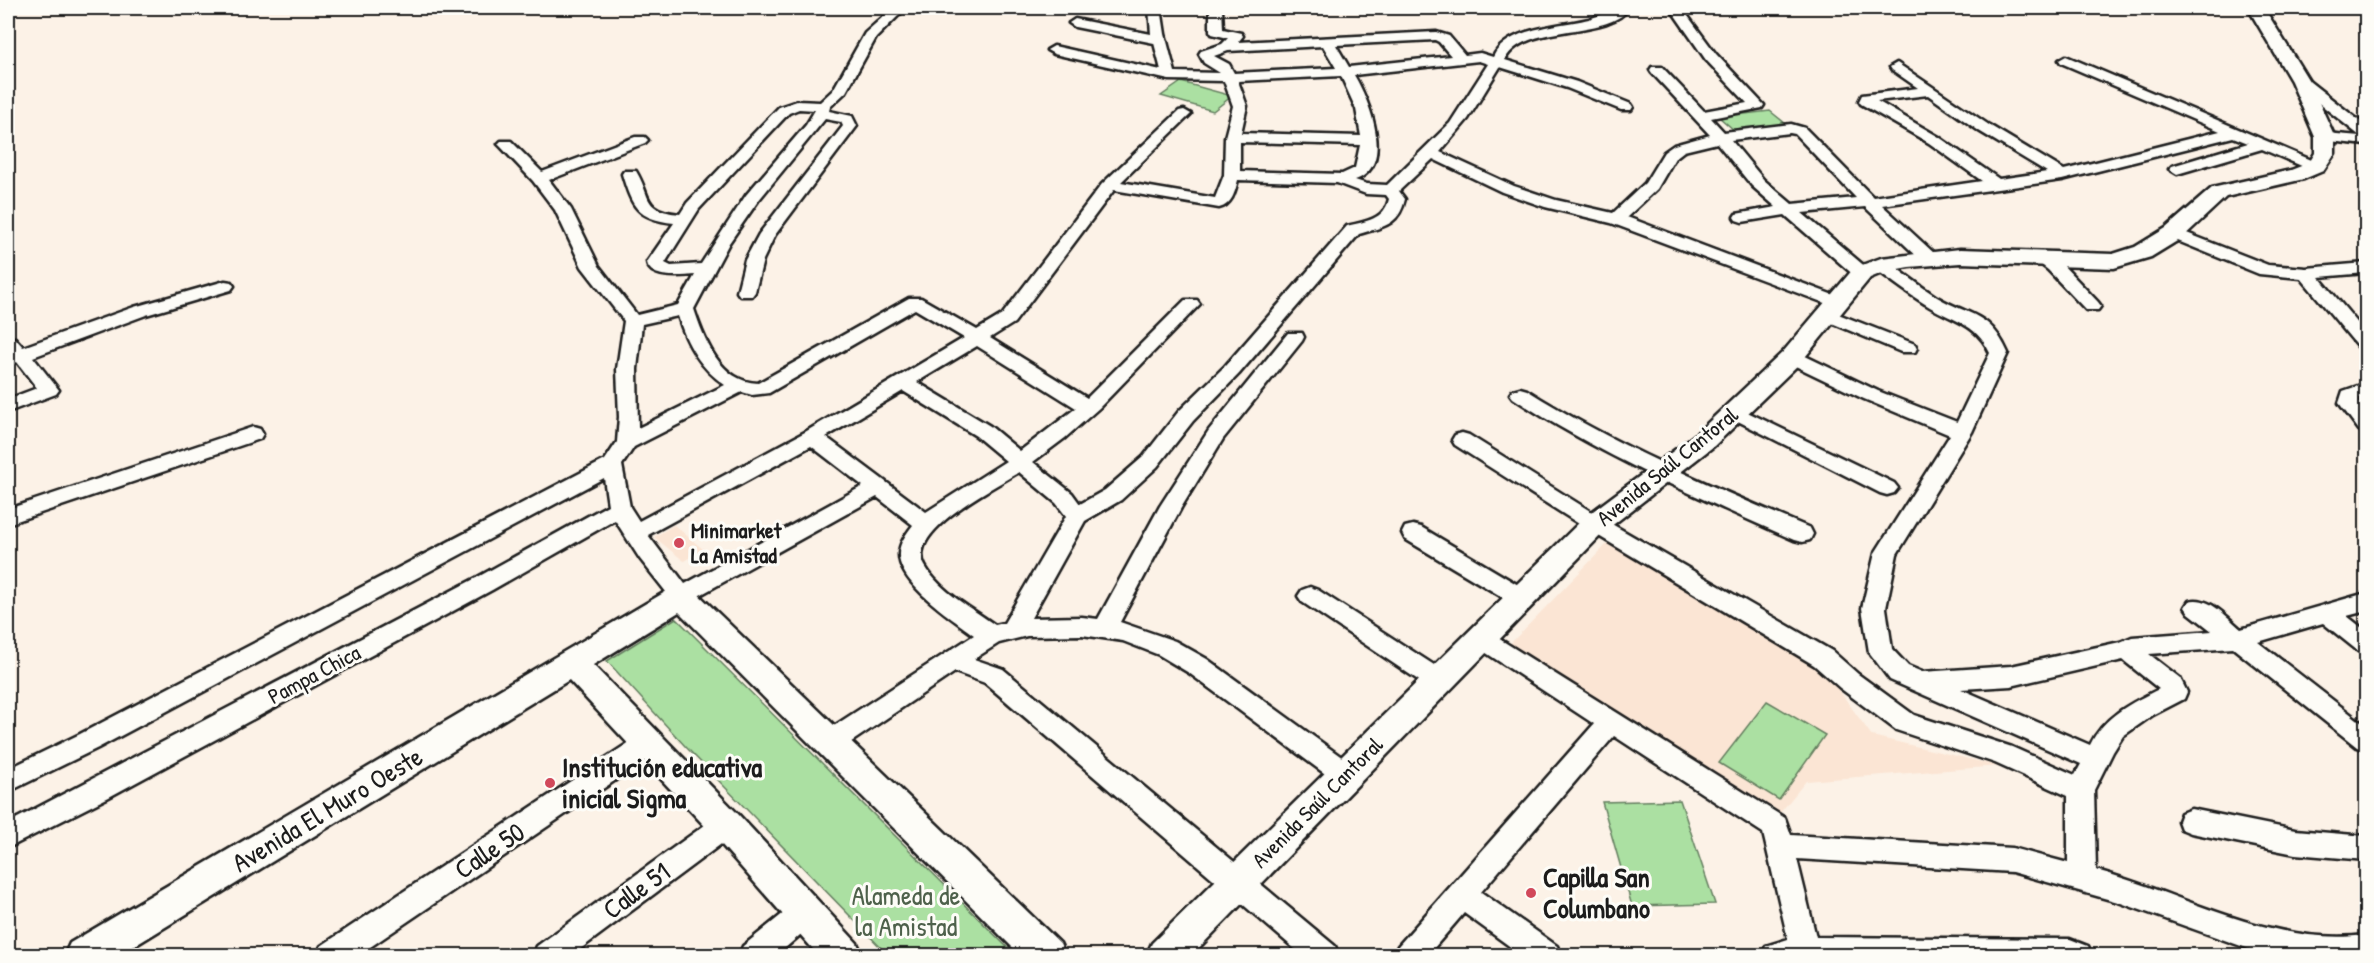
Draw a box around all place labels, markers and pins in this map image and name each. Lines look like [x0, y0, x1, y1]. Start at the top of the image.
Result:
place label: Minimarket La Amistad [691, 515, 783, 570]
marker: Minimarket La Amistad [672, 536, 686, 550]
place label: Institución educativa inicial Sigma [562, 749, 762, 818]
marker: Institución educativa inicial Sigma [543, 776, 557, 790]
place label: Capilla San Columbano [1543, 859, 1650, 926]
marker: Capilla San Columbano [1524, 886, 1538, 900]

